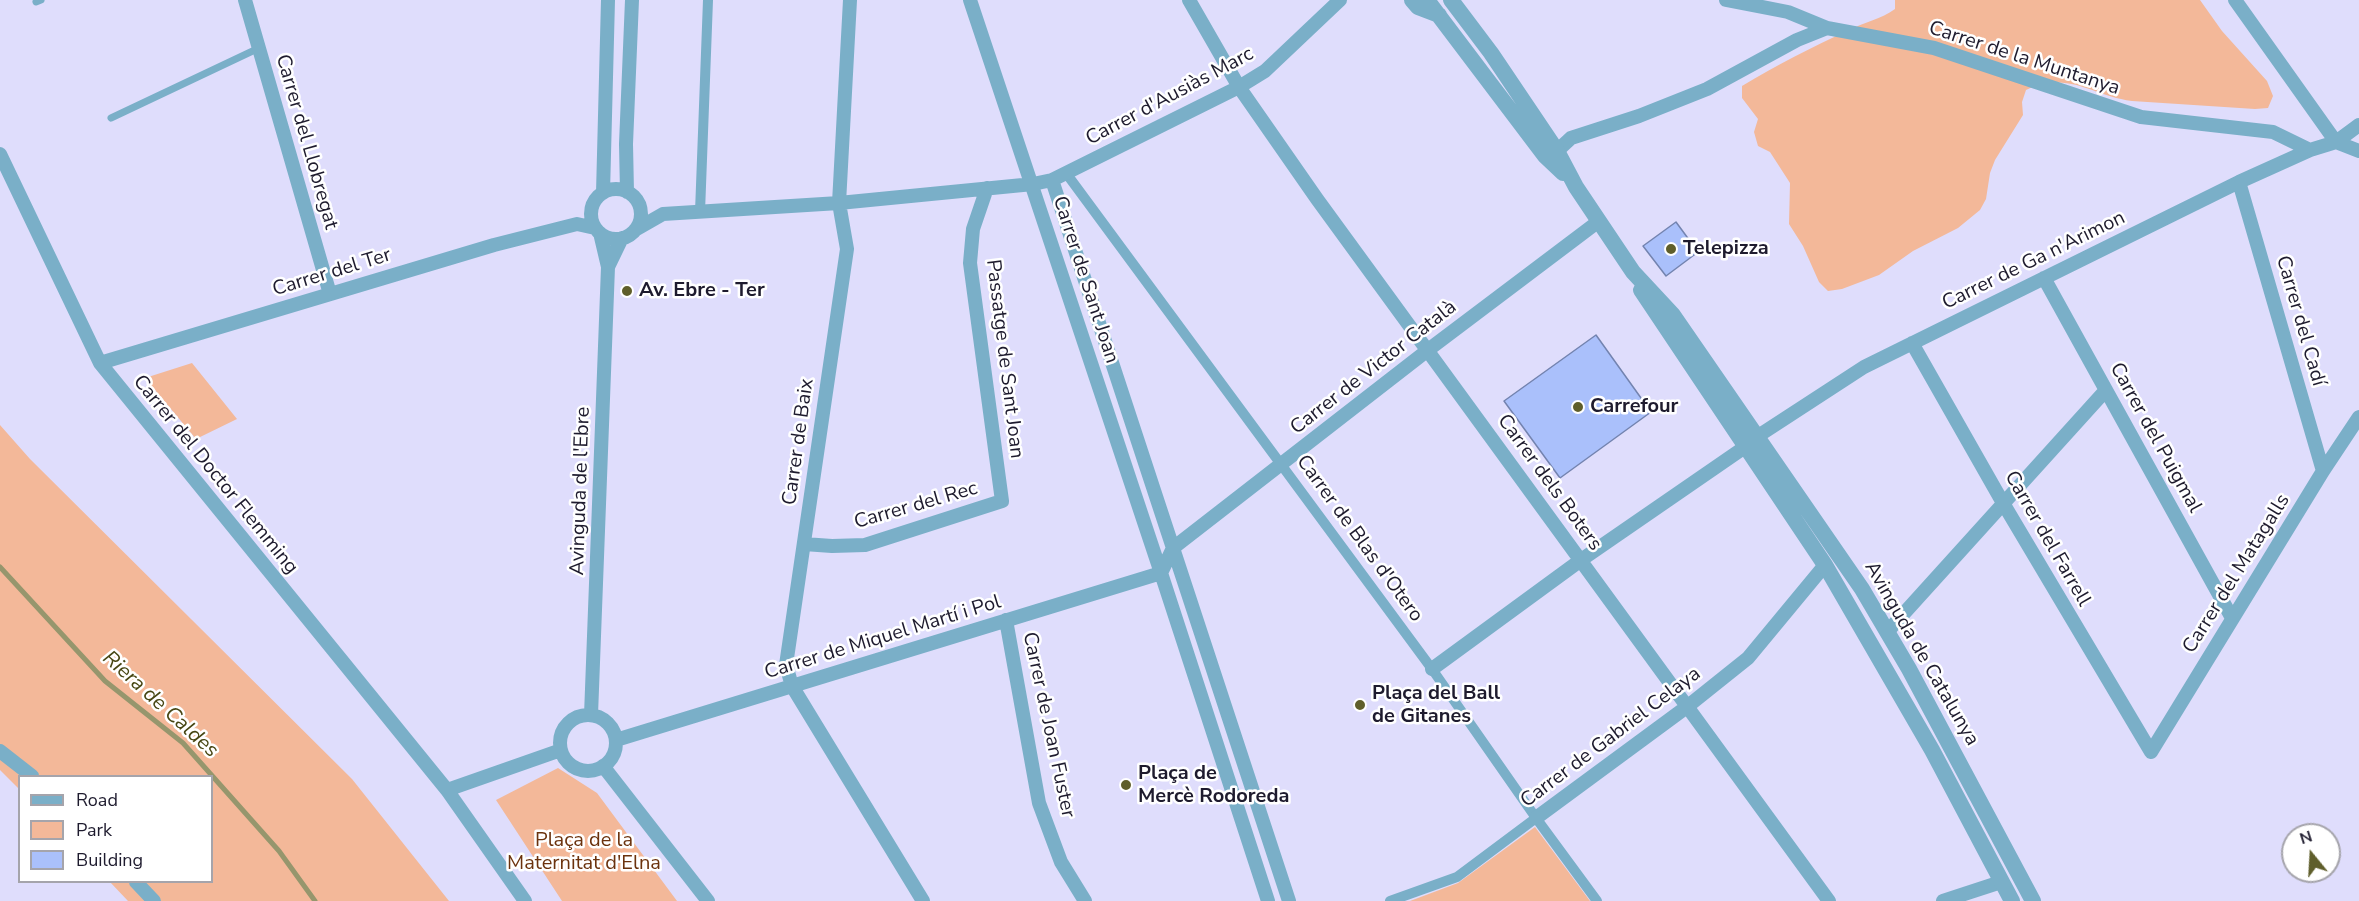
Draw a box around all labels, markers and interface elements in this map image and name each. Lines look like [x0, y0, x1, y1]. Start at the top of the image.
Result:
street label: Carrer de la Muntanya [1926, 17, 2122, 101]
street label: Carrer d'Ausiàs Marc [1082, 43, 1258, 151]
street label: Carrer del Llobregat [270, 52, 342, 232]
street label: Carrer de Sant Joan [1047, 193, 1123, 367]
street label: Carrer de Ga n'Arimon [1939, 206, 2129, 316]
place label: Telepizza [1683, 237, 1769, 261]
marker: Telepizza [1664, 242, 1678, 256]
street label: Carrer del Ter [270, 244, 394, 302]
street label: Carrer del Cadí [2270, 253, 2330, 389]
street label: Passatge de Sant Joan [980, 258, 1028, 460]
place label: Av. Ebre - Ter [639, 279, 765, 303]
marker: Av. Ebre - Ter [620, 284, 634, 298]
street label: Carrer de Victor Català [1286, 296, 1462, 440]
street label: Carrer del Puigmal [2104, 359, 2206, 517]
street label: Carrer del Doctor Flemming [127, 371, 303, 579]
street label: Carrer de Baix [778, 377, 820, 507]
place label: Carrefour [1590, 395, 1678, 419]
marker: Carrefour [1571, 400, 1585, 414]
street label: Avinguda de l'Ebre [566, 406, 596, 576]
street label: Carrer dels Boters [1492, 410, 1606, 556]
street label: Carrer de Blas d'Otero [1290, 451, 1428, 627]
street label: Carrer del Farrell [1999, 467, 2095, 611]
street label: Carrer del Rec [852, 477, 980, 535]
street label: Carrer del Matagalls [2178, 490, 2296, 658]
street label: Avinguda de Catalunya [1858, 558, 1984, 750]
street label: Carrer de Miquel Martí i Pol [762, 591, 1004, 685]
street label: Carrer de Joan Fuster [1017, 630, 1079, 820]
water label: Riera de Caldes [97, 646, 223, 764]
street label: Carrer de Gabriel Celaya [1516, 662, 1706, 814]
place label: Plaça del Ball de Gitanes [1372, 682, 1500, 729]
marker: Plaça del Ball de Gitanes [1353, 698, 1367, 712]
place label: Plaça de Mercè Rodoreda [1138, 762, 1289, 809]
legend [18, 775, 213, 883]
marker: Plaça de Mercè Rodoreda [1119, 778, 1133, 792]
text: Road [76, 788, 118, 812]
text: Park [76, 818, 112, 842]
north arrow [2281, 823, 2341, 883]
text: N [2297, 825, 2315, 850]
park label: Plaça de la Maternitat d'Elna [507, 829, 661, 876]
text: Building [76, 848, 143, 872]

